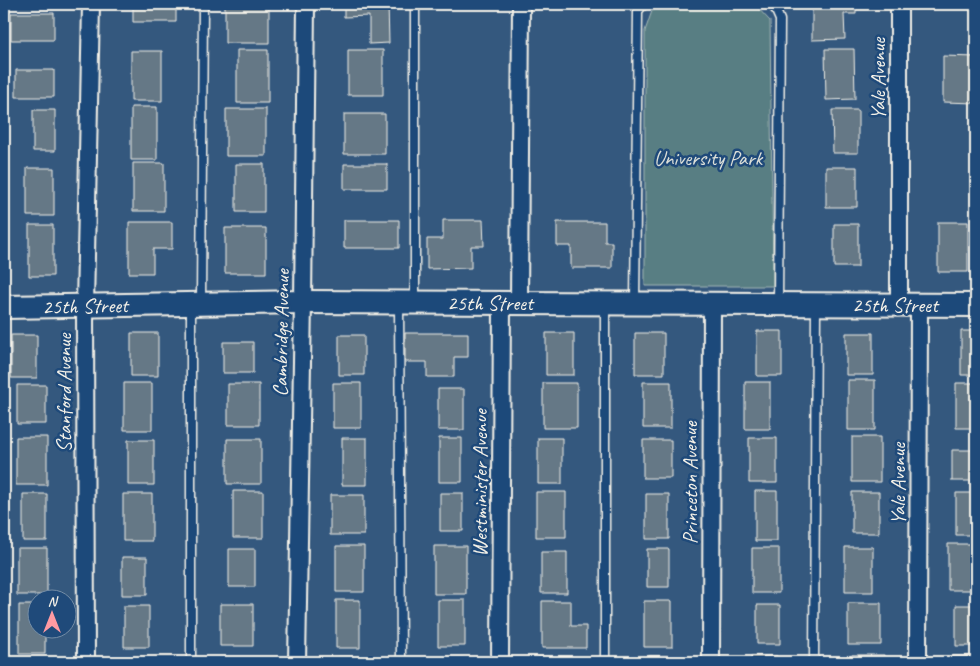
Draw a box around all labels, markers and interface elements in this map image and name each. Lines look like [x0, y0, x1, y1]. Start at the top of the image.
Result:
street label: Yale Avenue [865, 37, 891, 120]
park label: University Park [654, 145, 764, 171]
street label: Cambridge Avenue [267, 268, 295, 397]
street label: 25th Street [447, 290, 535, 316]
street label: 25th Street [42, 292, 130, 320]
street label: 25th Street [852, 292, 940, 318]
street label: Stanford Avenue [51, 332, 77, 452]
street label: Westminister Avenue [467, 407, 493, 557]
street label: Princeton Avenue [677, 420, 703, 544]
street label: Yale Avenue [885, 442, 911, 525]
north arrow [28, 588, 78, 638]
text: N [48, 593, 59, 610]

